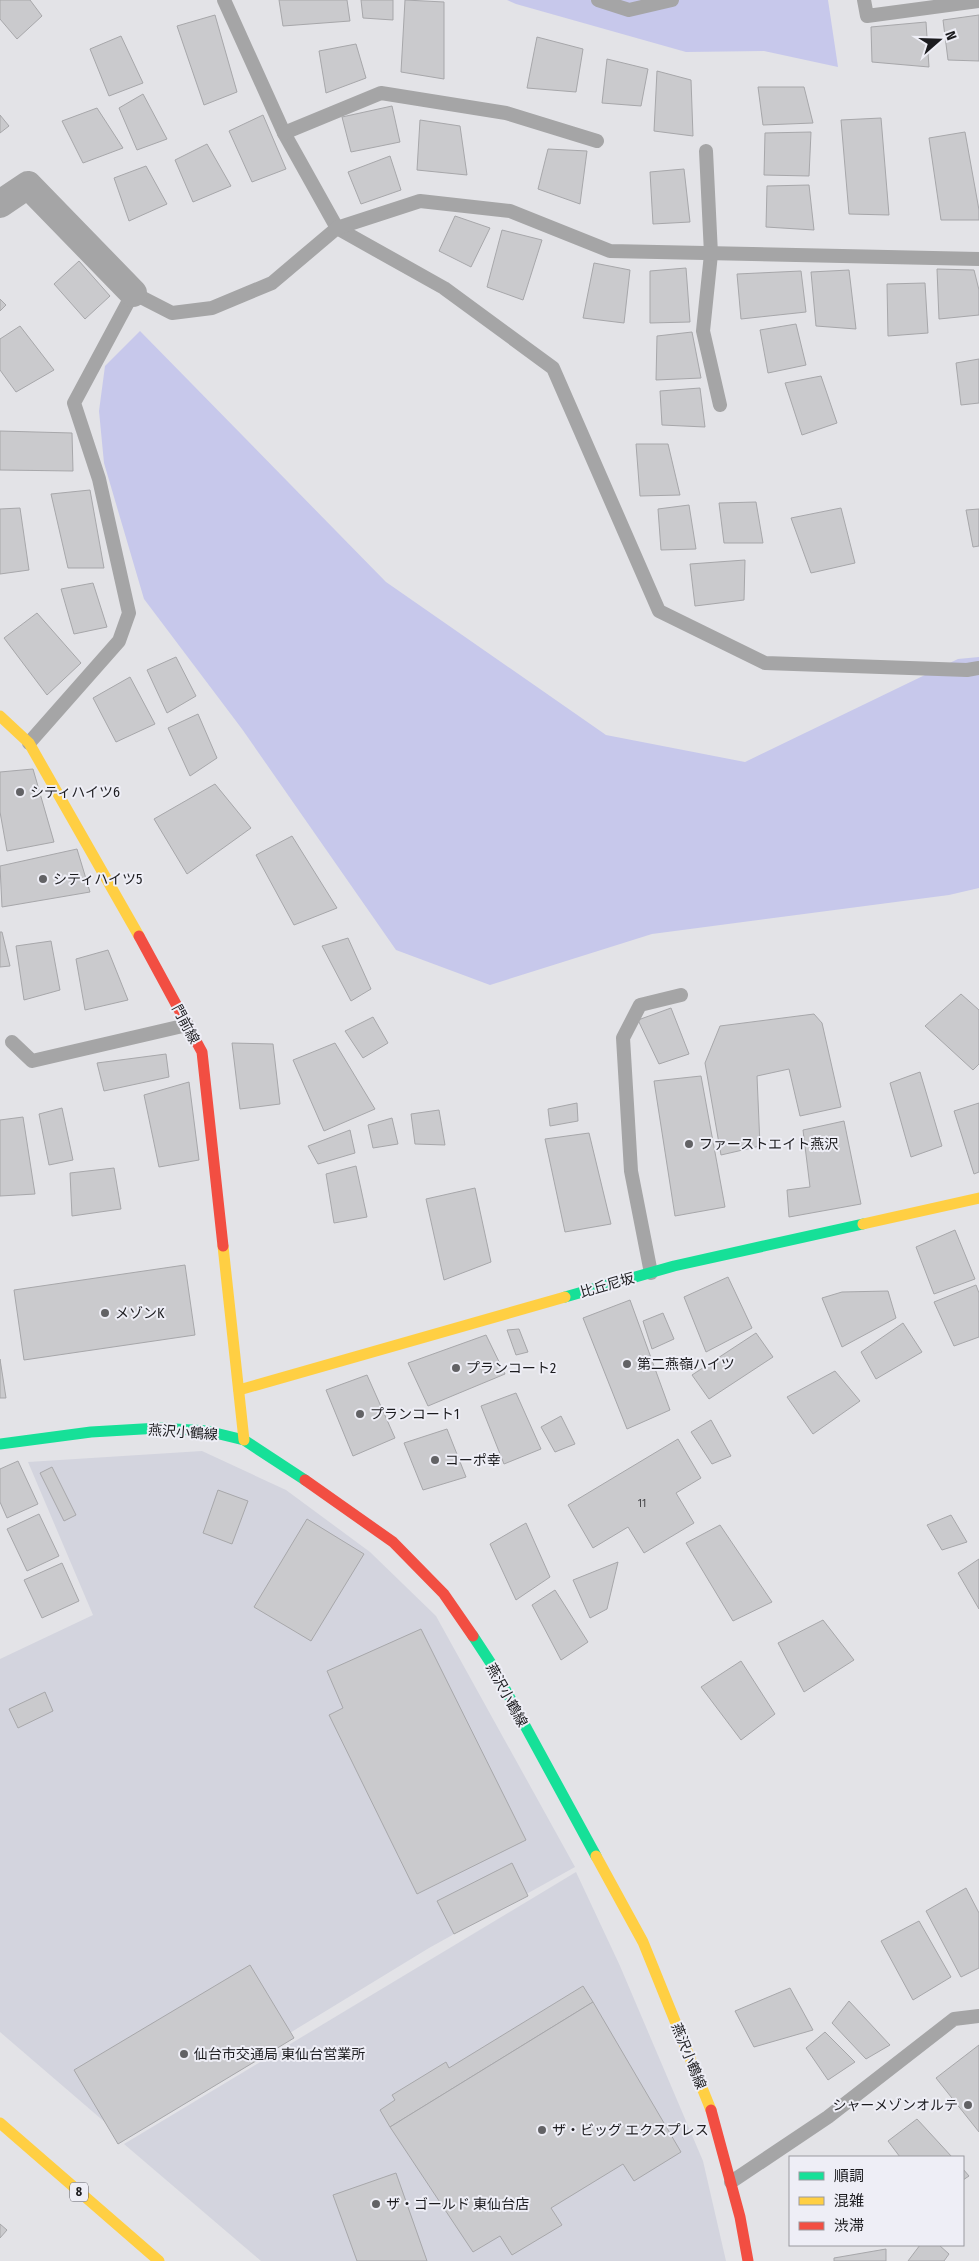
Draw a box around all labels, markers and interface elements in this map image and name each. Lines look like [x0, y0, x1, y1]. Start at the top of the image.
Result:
north arrow [914, 15, 964, 65]
text: N [941, 29, 960, 43]
place label: シティハイツ6 [30, 784, 120, 801]
marker: シティハイツ6 [14, 786, 26, 798]
place label: シティハイツ5 [53, 871, 142, 888]
marker: シティハイツ5 [37, 873, 49, 885]
street label: 門前線 [168, 1002, 203, 1047]
place label: ファーストエイト燕沢 [699, 1136, 838, 1153]
marker: ファーストエイト燕沢 [683, 1138, 695, 1150]
street label: 比丘尼坂 [578, 1270, 636, 1301]
place label: メゾンK [115, 1305, 165, 1322]
marker: メゾンK [99, 1307, 111, 1319]
place label: 第二燕嶺ハイツ [637, 1356, 735, 1373]
marker: 第二燕嶺ハイツ [621, 1358, 633, 1370]
place label: プランコート2 [466, 1360, 556, 1377]
marker: プランコート2 [450, 1362, 462, 1374]
place label: プランコート1 [370, 1406, 459, 1423]
marker: プランコート1 [354, 1408, 366, 1420]
street label: 燕沢小鶴線 [147, 1422, 218, 1443]
place label: コーポ幸 [445, 1452, 501, 1469]
marker: コーポ幸 [429, 1454, 441, 1466]
house number: 11 [638, 1497, 646, 1510]
street label: 燕沢小鶴線 [482, 1661, 531, 1730]
street label: 燕沢小鶴線 [668, 2021, 710, 2092]
place label: 仙台市交通局 東仙台営業所 [194, 2046, 365, 2063]
marker: 仙台市交通局 東仙台営業所 [178, 2048, 190, 2060]
place label: シャーメゾンオルテ [833, 2097, 958, 2114]
marker: シャーメゾンオルテ [962, 2099, 974, 2111]
place label: ザ・ビッグ エクスプレス [552, 2122, 709, 2139]
marker: ザ・ビッグ エクスプレス [536, 2124, 548, 2136]
legend [789, 2156, 964, 2246]
text: 順調 [834, 2167, 864, 2185]
road number: 8 [70, 2182, 88, 2202]
text: 混雑 [834, 2192, 864, 2210]
place label: ザ・ゴールド 東仙台店 [386, 2196, 529, 2213]
marker: ザ・ゴールド 東仙台店 [370, 2198, 382, 2210]
text: 渋滞 [834, 2217, 864, 2235]

